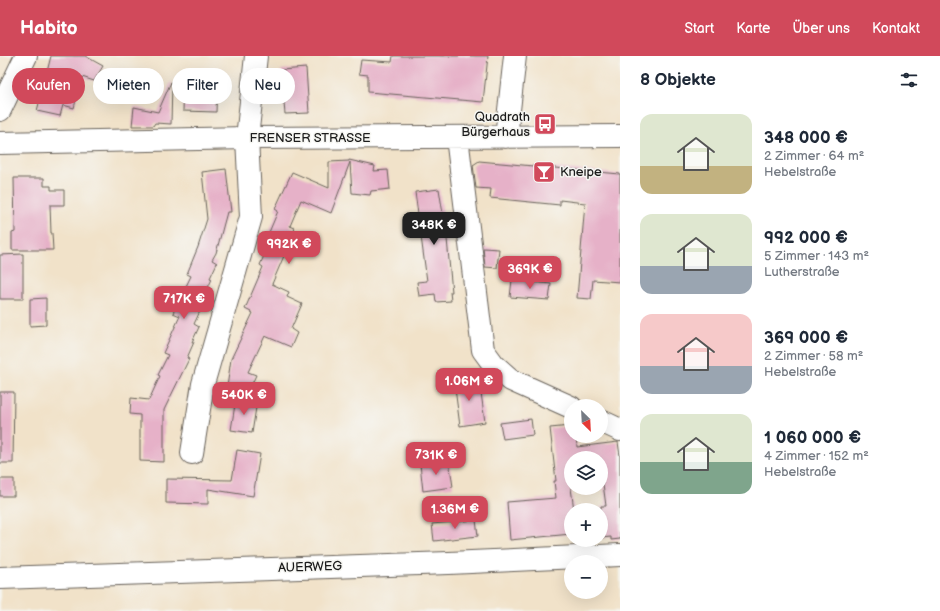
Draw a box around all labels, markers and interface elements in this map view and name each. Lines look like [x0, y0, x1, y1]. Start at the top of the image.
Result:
text: Habito [20, 17, 78, 40]
text: Start [684, 20, 714, 37]
text: Karte [736, 20, 770, 37]
text: Über uns [792, 20, 850, 37]
text: Kontakt [872, 20, 920, 37]
chip: Kaufen [12, 68, 85, 104]
chip: Mieten [93, 68, 164, 104]
chip: Filter [172, 68, 232, 104]
chip: Neu [240, 68, 295, 104]
icon: filters [898, 69, 920, 91]
text: 8 Objekte [640, 70, 716, 90]
place label: Quadrath Bürgerhaus [461, 109, 531, 140]
bus stop icon: Quadrath Bürgerhaus [532, 111, 558, 137]
text: 348 000 € [764, 128, 848, 148]
street label: FRENSER STRASSE [249, 130, 371, 146]
icon: home [672, 130, 720, 178]
text: 2 Zimmer · 64 m² [764, 148, 864, 164]
bar icon: Kneipe [531, 159, 557, 185]
place label: Kneipe [560, 164, 602, 180]
text: Hebelstraße [764, 164, 836, 180]
pin: 348K € [401, 212, 467, 246]
text: 348K € [411, 217, 457, 233]
text: 992 000 € [764, 228, 848, 248]
icon: home [672, 230, 720, 278]
pin: 992K € [256, 231, 322, 265]
text: 992K € [266, 236, 312, 252]
text: 5 Zimmer · 143 m² [764, 248, 869, 264]
pin: 369K € [497, 256, 563, 290]
text: 369K € [507, 261, 553, 277]
text: Lutherstraße [764, 264, 839, 280]
pin: 717K € [151, 286, 217, 320]
text: 717K € [163, 291, 205, 307]
text: 369 000 € [764, 328, 848, 348]
icon: home [672, 330, 720, 378]
text: 2 Zimmer · 58 m² [764, 348, 863, 364]
text: Hebelstraße [764, 364, 836, 380]
pin: 1.06M € [432, 368, 506, 402]
text: 1.06M € [445, 373, 493, 389]
pin: 540K € [211, 382, 277, 416]
text: 540K € [221, 387, 267, 403]
north arrow [564, 399, 608, 443]
map controls [564, 399, 608, 599]
text: 1 060 000 € [764, 428, 861, 448]
icon: home [672, 430, 720, 478]
pin: 731K € [403, 442, 469, 476]
text: 731K € [415, 447, 457, 463]
text: 4 Zimmer · 152 m² [764, 448, 869, 464]
button: layers [564, 451, 608, 495]
text: Hebelstraße [764, 464, 836, 480]
pin: 1.36M € [418, 496, 492, 530]
text: 1.36M € [431, 501, 479, 517]
button: + [564, 503, 608, 547]
button: − [564, 555, 608, 599]
street label: AUERWEG [278, 558, 343, 576]

